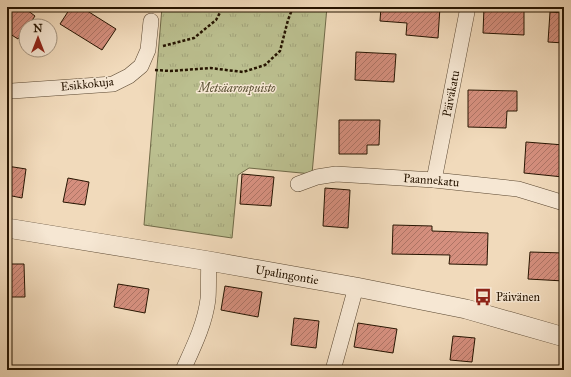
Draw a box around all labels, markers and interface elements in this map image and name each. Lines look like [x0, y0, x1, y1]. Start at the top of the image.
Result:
north arrow [18, 18, 58, 58]
text: N [33, 22, 43, 35]
street label: Päiväkatu [440, 69, 463, 118]
street label: Esikkokuja [60, 74, 115, 94]
park label: Metsäaronpuisto [197, 81, 276, 96]
street label: Paannekatu [403, 171, 461, 190]
street label: Upalingontie [254, 262, 320, 287]
bus stop icon: Päivänen [473, 287, 493, 307]
place label: Päivänen [496, 290, 540, 304]

